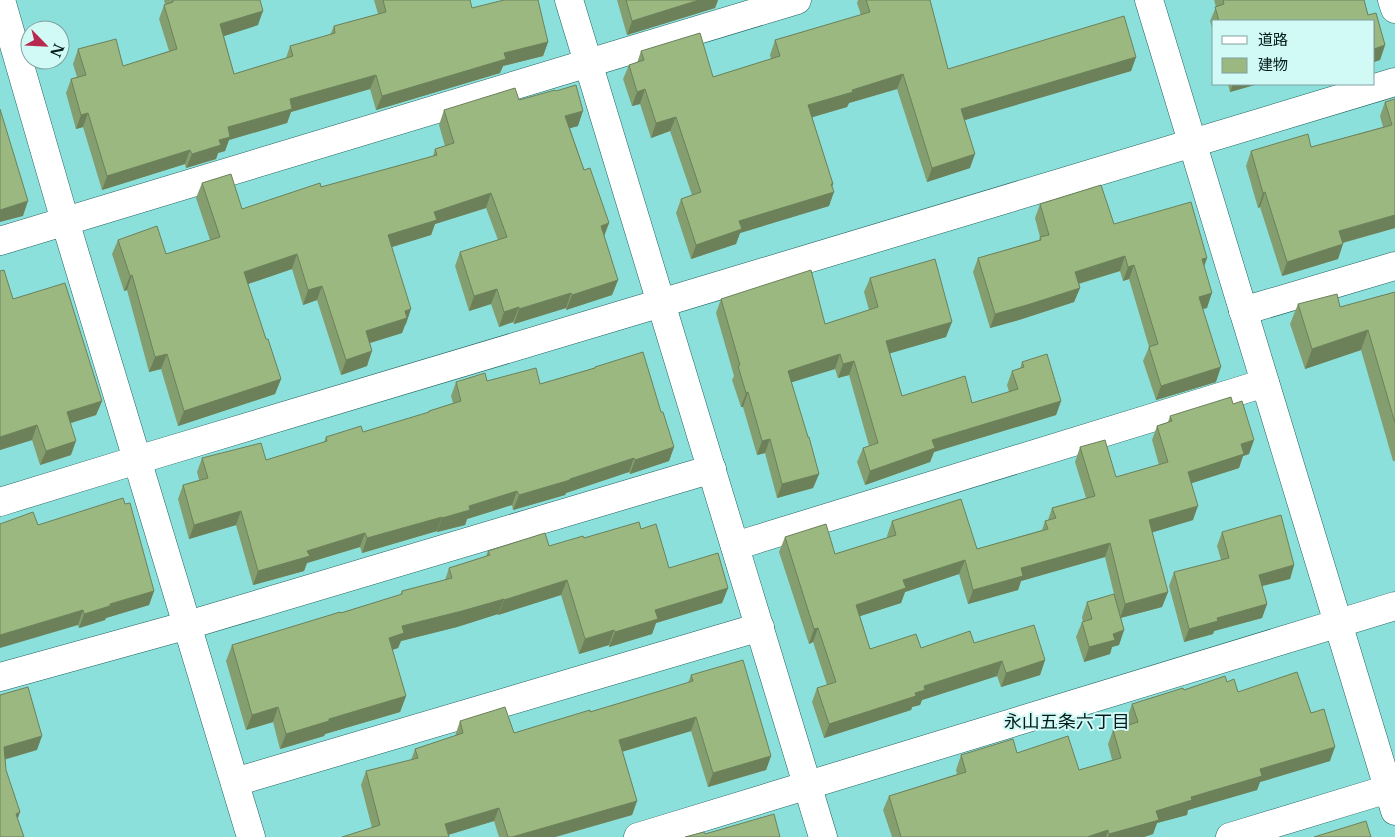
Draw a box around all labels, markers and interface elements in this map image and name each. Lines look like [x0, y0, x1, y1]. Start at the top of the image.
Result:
north arrow [20, 20, 70, 70]
legend [1212, 20, 1375, 85]
text: 道路 [1258, 30, 1288, 49]
text: N [46, 41, 68, 60]
text: 建物 [1258, 55, 1288, 74]
district label: 永山五条六丁目 [1004, 711, 1130, 733]

